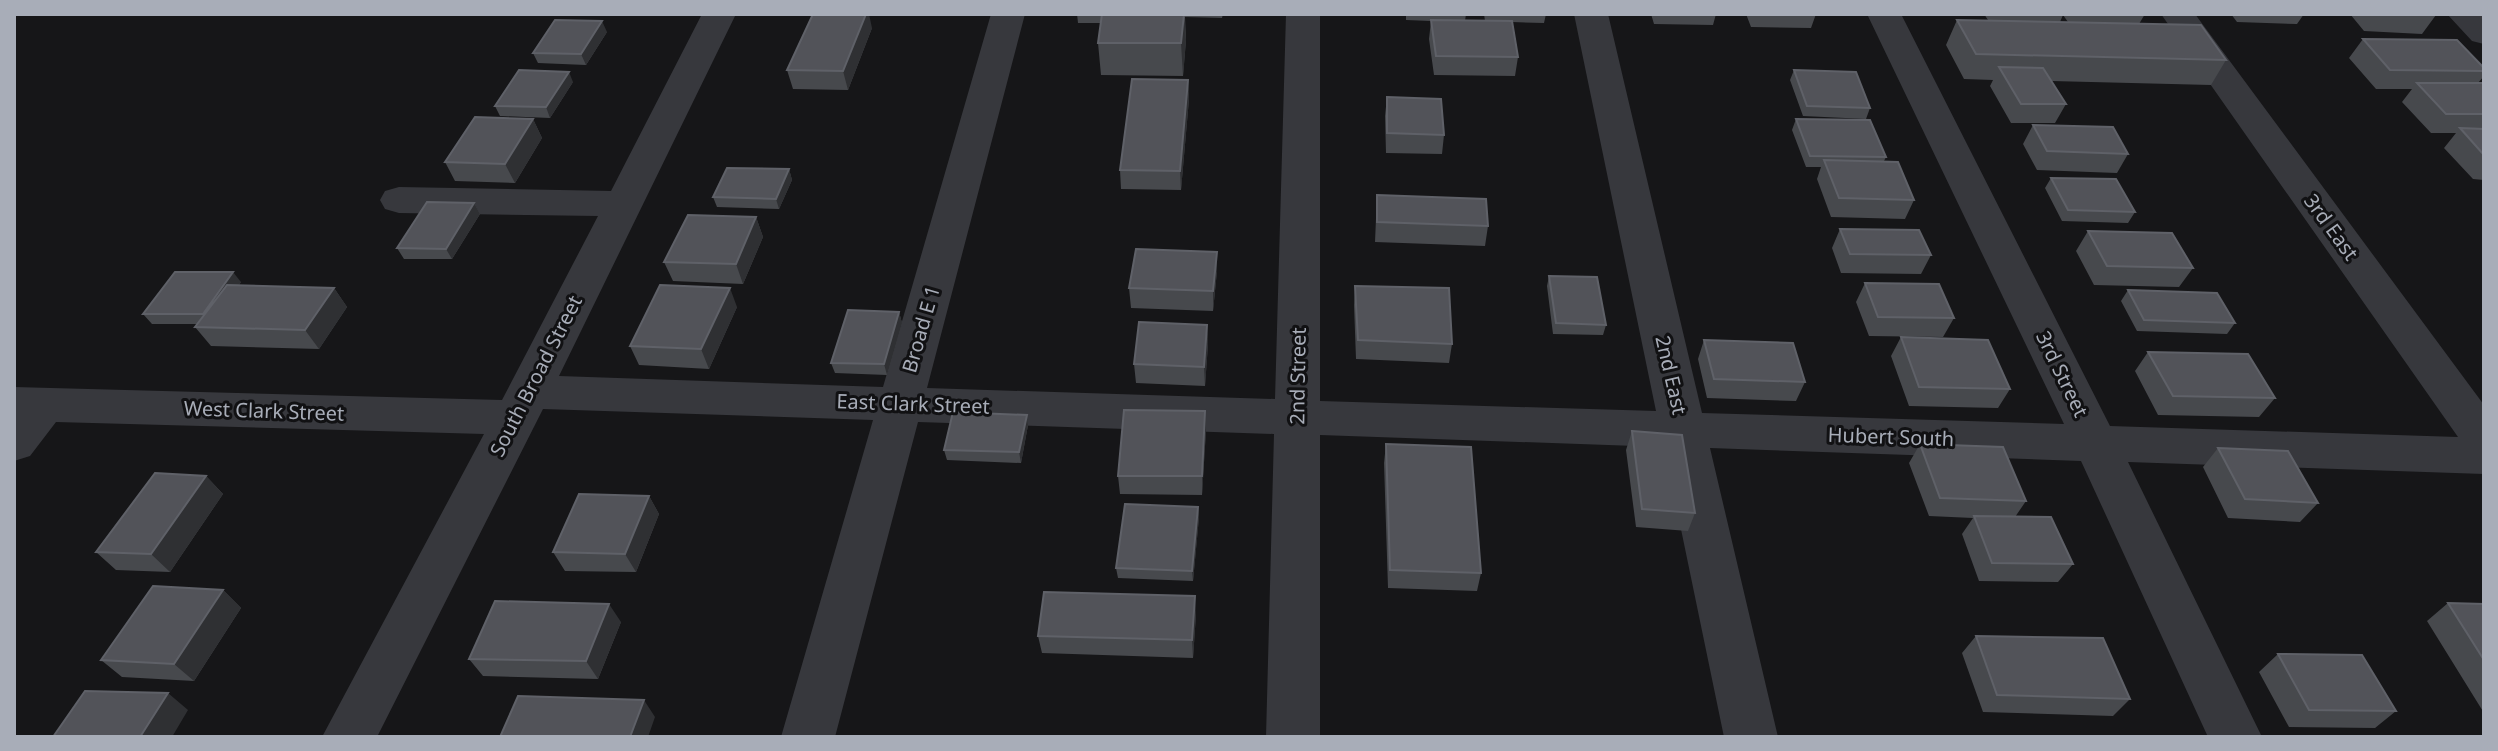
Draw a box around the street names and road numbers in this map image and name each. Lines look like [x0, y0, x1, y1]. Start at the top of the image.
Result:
street label: 3rd East [2298, 188, 2365, 265]
street label: Broad E 1 [895, 282, 946, 376]
street label: South Broad Street [483, 290, 588, 461]
street label: 3rd Street [2030, 326, 2095, 421]
street label: 2nd Street [1283, 327, 1312, 425]
street label: 2nd East [1649, 333, 1694, 417]
street label: East Clark Street [836, 387, 990, 420]
street label: West Clark Street [183, 394, 345, 427]
street label: Hubert South [1827, 421, 1955, 452]

